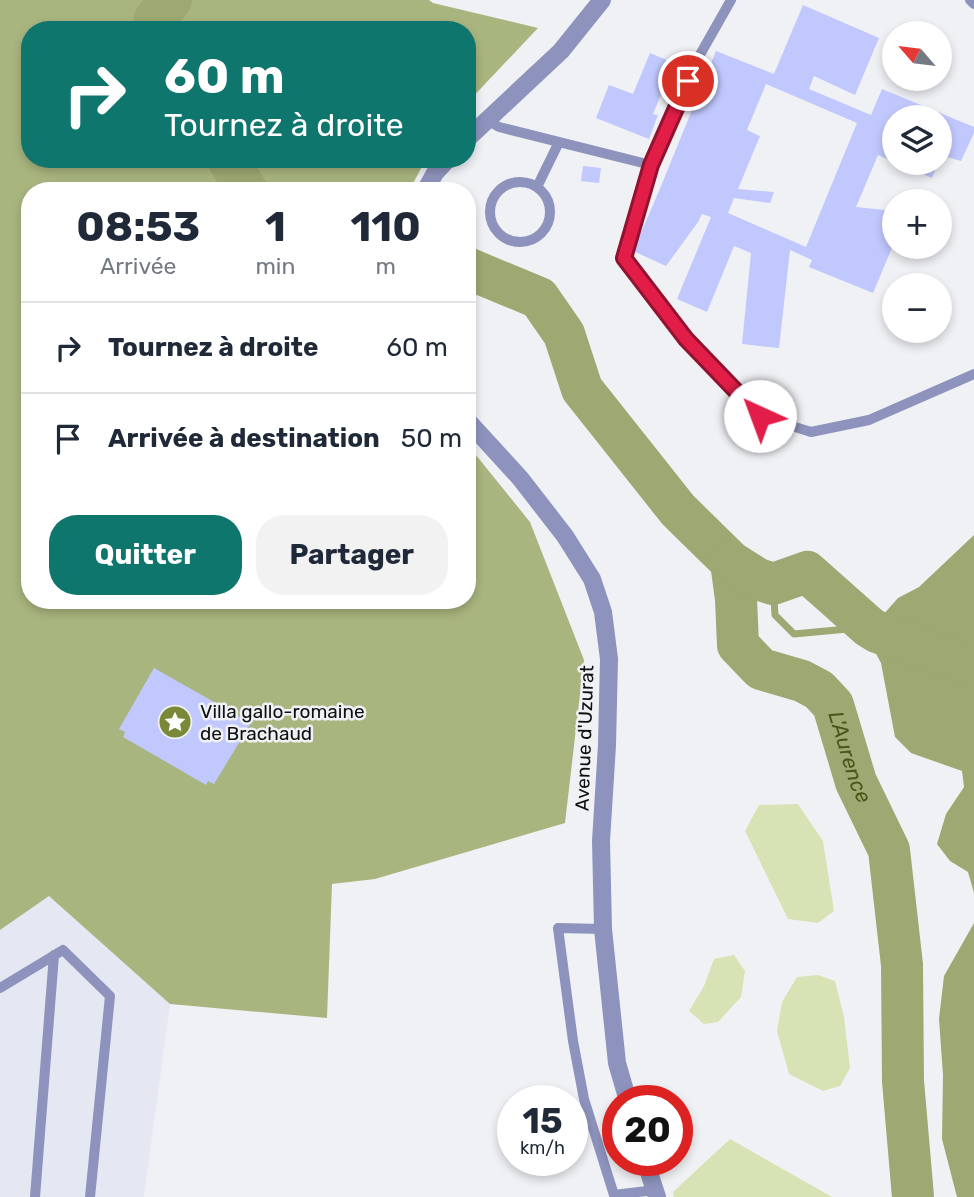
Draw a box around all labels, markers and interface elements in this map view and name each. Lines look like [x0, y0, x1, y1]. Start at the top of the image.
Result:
north arrow [882, 21, 952, 91]
map controls [882, 21, 952, 343]
text: 60 m [164, 47, 285, 105]
icon: right [49, 49, 140, 140]
pin [658, 51, 718, 111]
icon: arrive [669, 62, 707, 100]
button: layers [882, 105, 952, 175]
text: Tournez à droite [164, 106, 404, 144]
button: + [882, 189, 952, 259]
text: 08:53 [76, 202, 200, 252]
text: 1 [265, 202, 286, 252]
text: 110 [351, 202, 421, 252]
text: Arrivée [100, 252, 176, 280]
text: min [255, 252, 295, 280]
text: m [375, 252, 396, 280]
button: − [882, 273, 952, 343]
icon: right [49, 329, 87, 367]
text: Tournez à droite [108, 332, 318, 363]
text: 60 m [386, 332, 448, 363]
position arrow [723, 379, 797, 453]
icon: arrive [49, 420, 87, 458]
text: Arrivée à destination [108, 423, 380, 454]
text: 50 m [401, 423, 462, 454]
button: Quitter [49, 515, 242, 595]
button: Partager [256, 515, 448, 595]
street label: Avenue d'Uzurat [570, 664, 599, 811]
place label: Villa gallo-romaine de Brachaud [200, 700, 365, 745]
place icon: Villa gallo-romaine de Brachaud [156, 703, 194, 741]
water label: L'Aurence [824, 708, 877, 807]
speed limit sign: 20 [602, 1085, 693, 1176]
text: 15 [522, 1100, 563, 1142]
text: km/h [520, 1137, 565, 1159]

